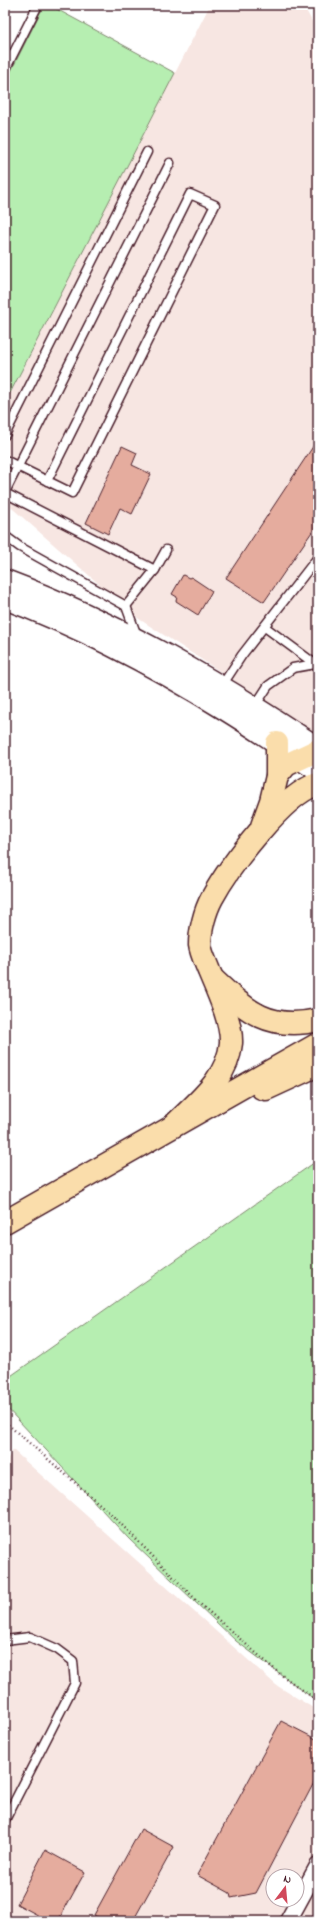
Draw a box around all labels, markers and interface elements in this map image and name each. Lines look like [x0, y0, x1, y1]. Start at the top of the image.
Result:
north arrow [265, 1868, 305, 1908]
text: N [282, 1871, 293, 1888]

